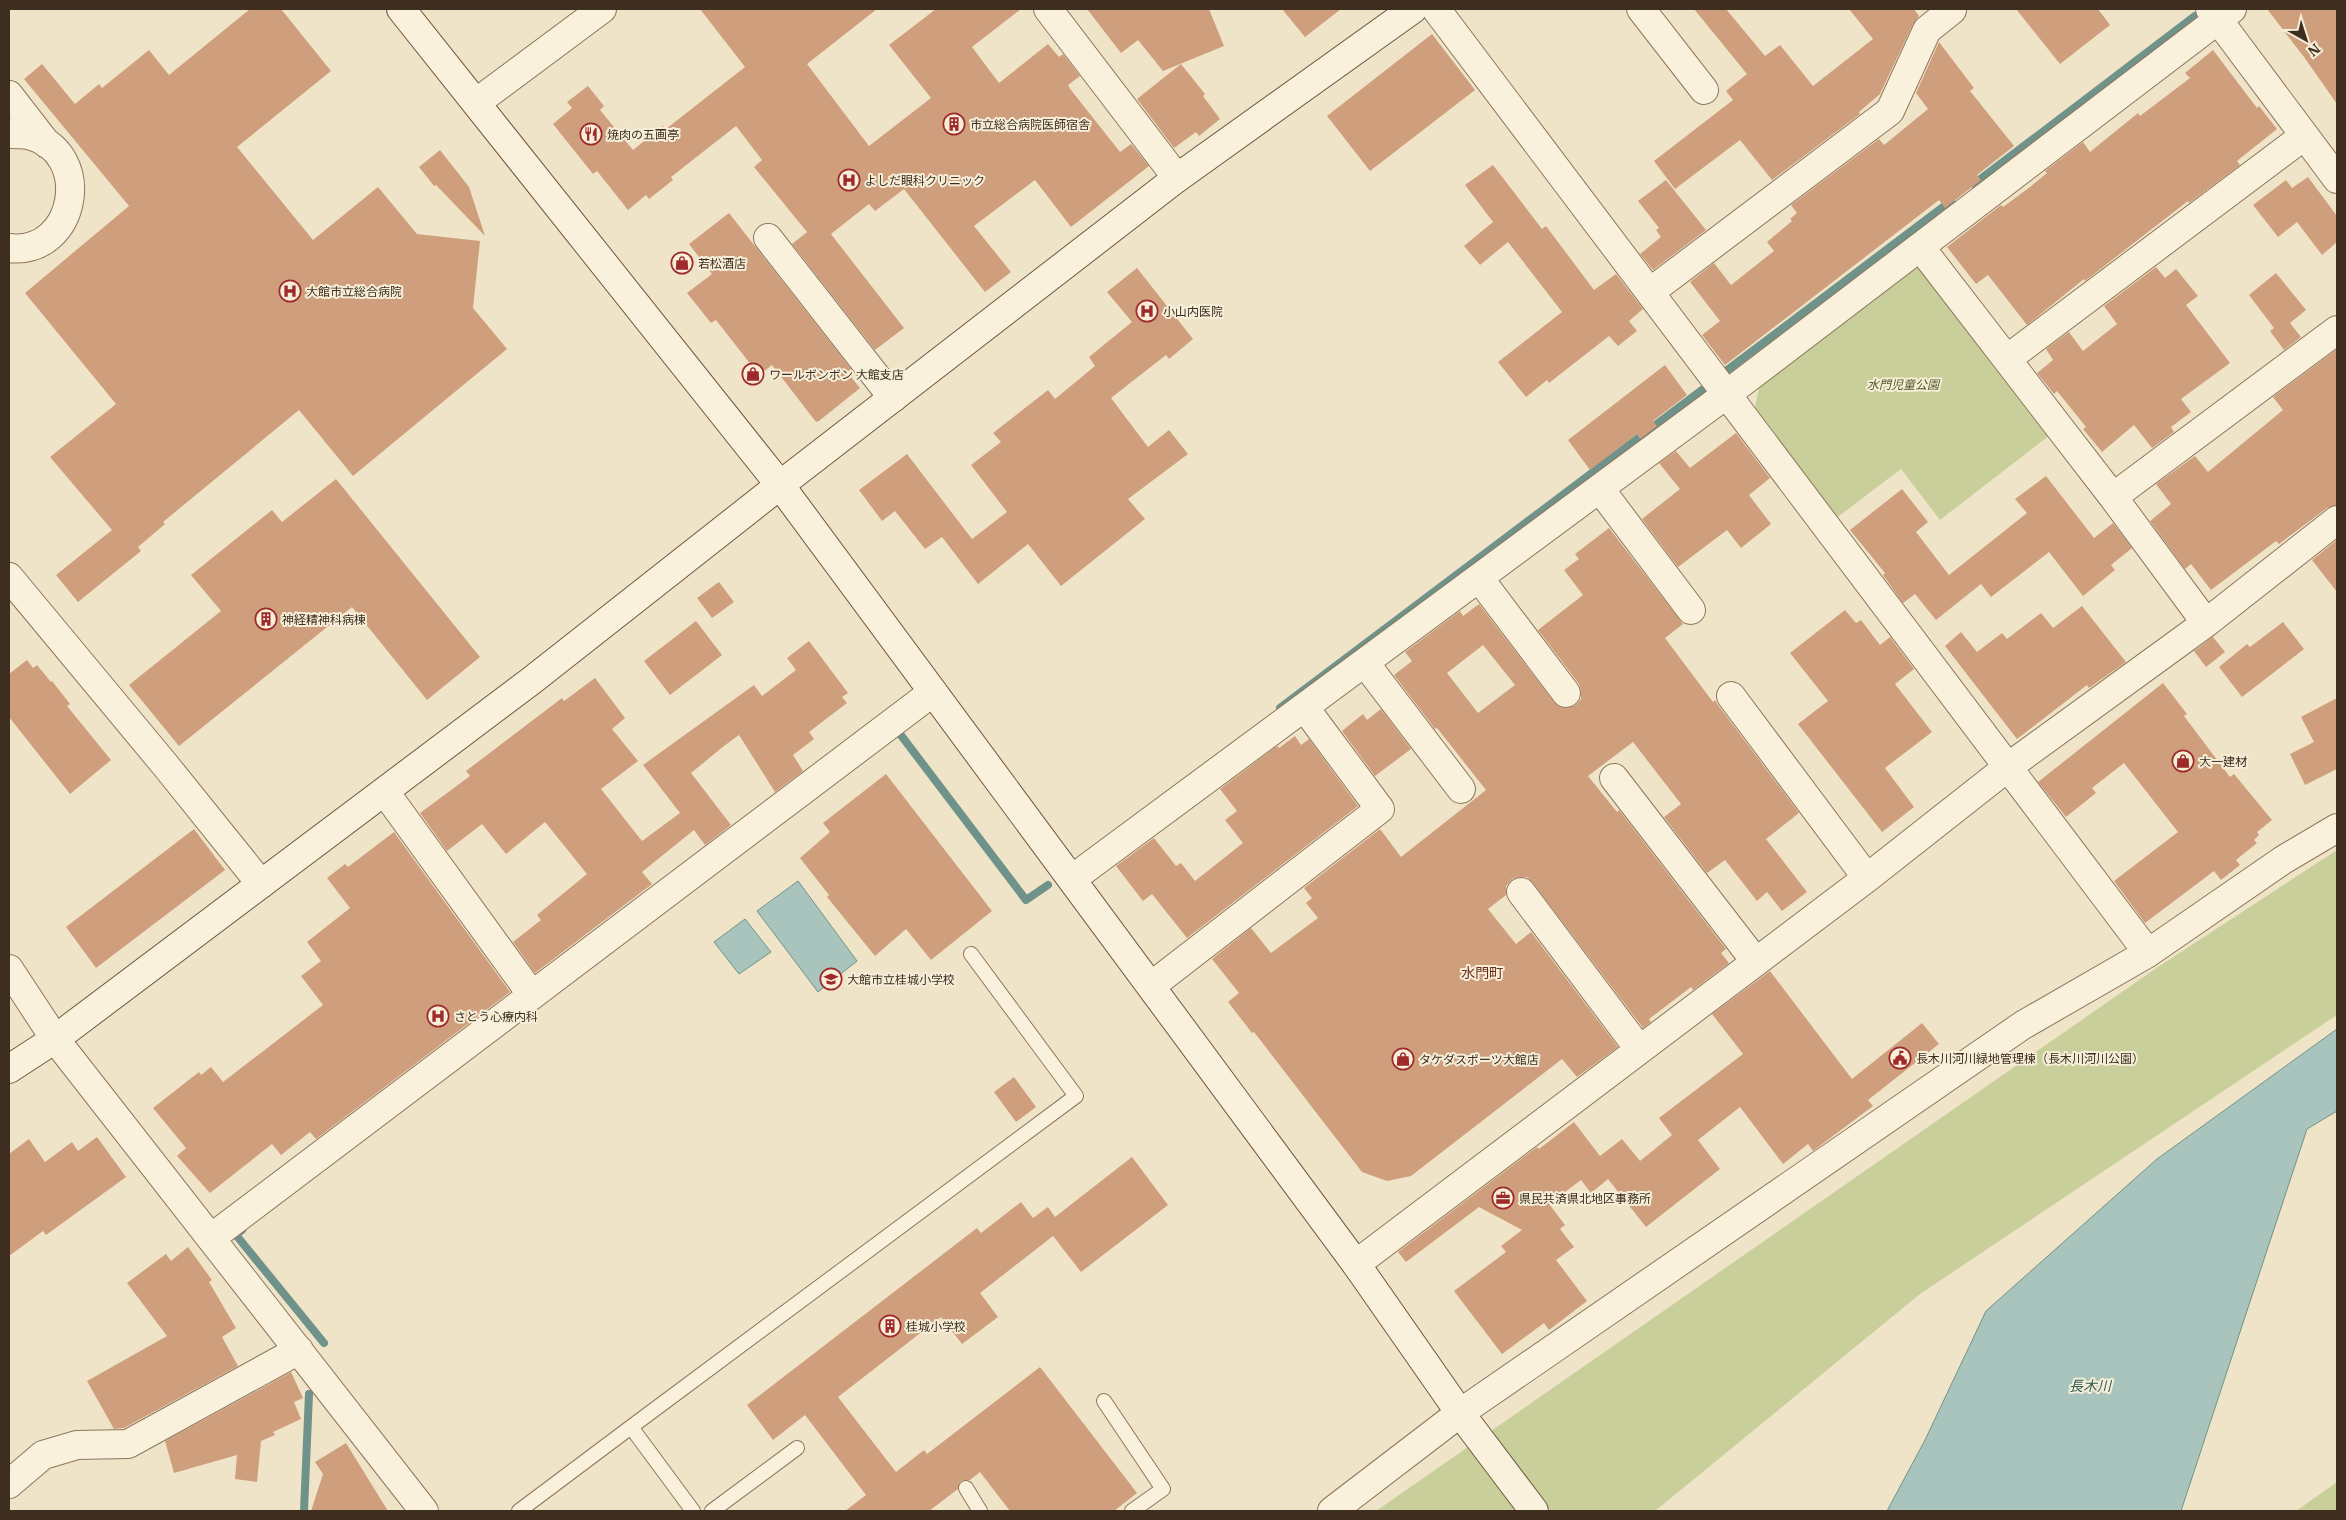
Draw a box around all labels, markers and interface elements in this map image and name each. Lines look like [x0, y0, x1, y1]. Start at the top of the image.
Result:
north arrow [2281, 15, 2331, 65]
text: N [2304, 40, 2324, 61]
building icon: 市立総合病院医師宿舎 [942, 112, 966, 136]
place label: 市立総合病院医師宿舎 [970, 117, 1090, 132]
restaurant icon: 焼肉の五画亭 [579, 122, 603, 146]
place label: 焼肉の五画亭 [607, 127, 679, 142]
hospital icon: よしだ眼科クリニック [837, 168, 861, 192]
place label: よしだ眼科クリニック [865, 173, 985, 188]
shop icon: 若松酒店 [670, 251, 694, 275]
place label: 若松酒店 [698, 256, 746, 271]
hospital icon: 大館市立総合病院 [278, 279, 302, 303]
place label: 大館市立総合病院 [306, 284, 402, 299]
hospital icon: 小山内医院 [1135, 299, 1159, 323]
place label: 小山内医院 [1163, 304, 1223, 319]
shop icon: ワールボンボン 大館支店 [741, 362, 765, 386]
place label: ワールボンボン 大館支店 [769, 367, 904, 382]
park label: 水門児童公園 [1867, 377, 1941, 392]
building icon: 神経精神科病棟 [254, 607, 278, 631]
place label: 神経精神科病棟 [282, 612, 366, 627]
shop icon: 大一建材 [2171, 749, 2195, 773]
place label: 大一建材 [2199, 754, 2247, 769]
district label: 水門町 [1461, 964, 1503, 982]
school or university icon: 大館市立桂城小学校 [819, 967, 843, 991]
place label: 大館市立桂城小学校 [847, 972, 955, 987]
hospital icon: さとう心療内科 [426, 1004, 450, 1028]
place label: さとう心療内科 [454, 1009, 538, 1024]
public building icon: 長木川河川緑地管理棟（長木川河川公園） [1888, 1046, 1912, 1070]
shop icon: タケダスポーツ大館店 [1391, 1047, 1415, 1071]
place label: 長木川河川緑地管理棟（長木川河川公園） [1916, 1051, 2144, 1066]
place label: タケダスポーツ大館店 [1419, 1052, 1539, 1067]
office icon: 県民共済県北地区事務所 [1491, 1186, 1515, 1210]
place label: 県民共済県北地区事務所 [1519, 1191, 1651, 1206]
building icon: 桂城小学校 [878, 1314, 902, 1338]
place label: 桂城小学校 [906, 1319, 966, 1334]
water label: 長木川 [2069, 1377, 2113, 1395]

